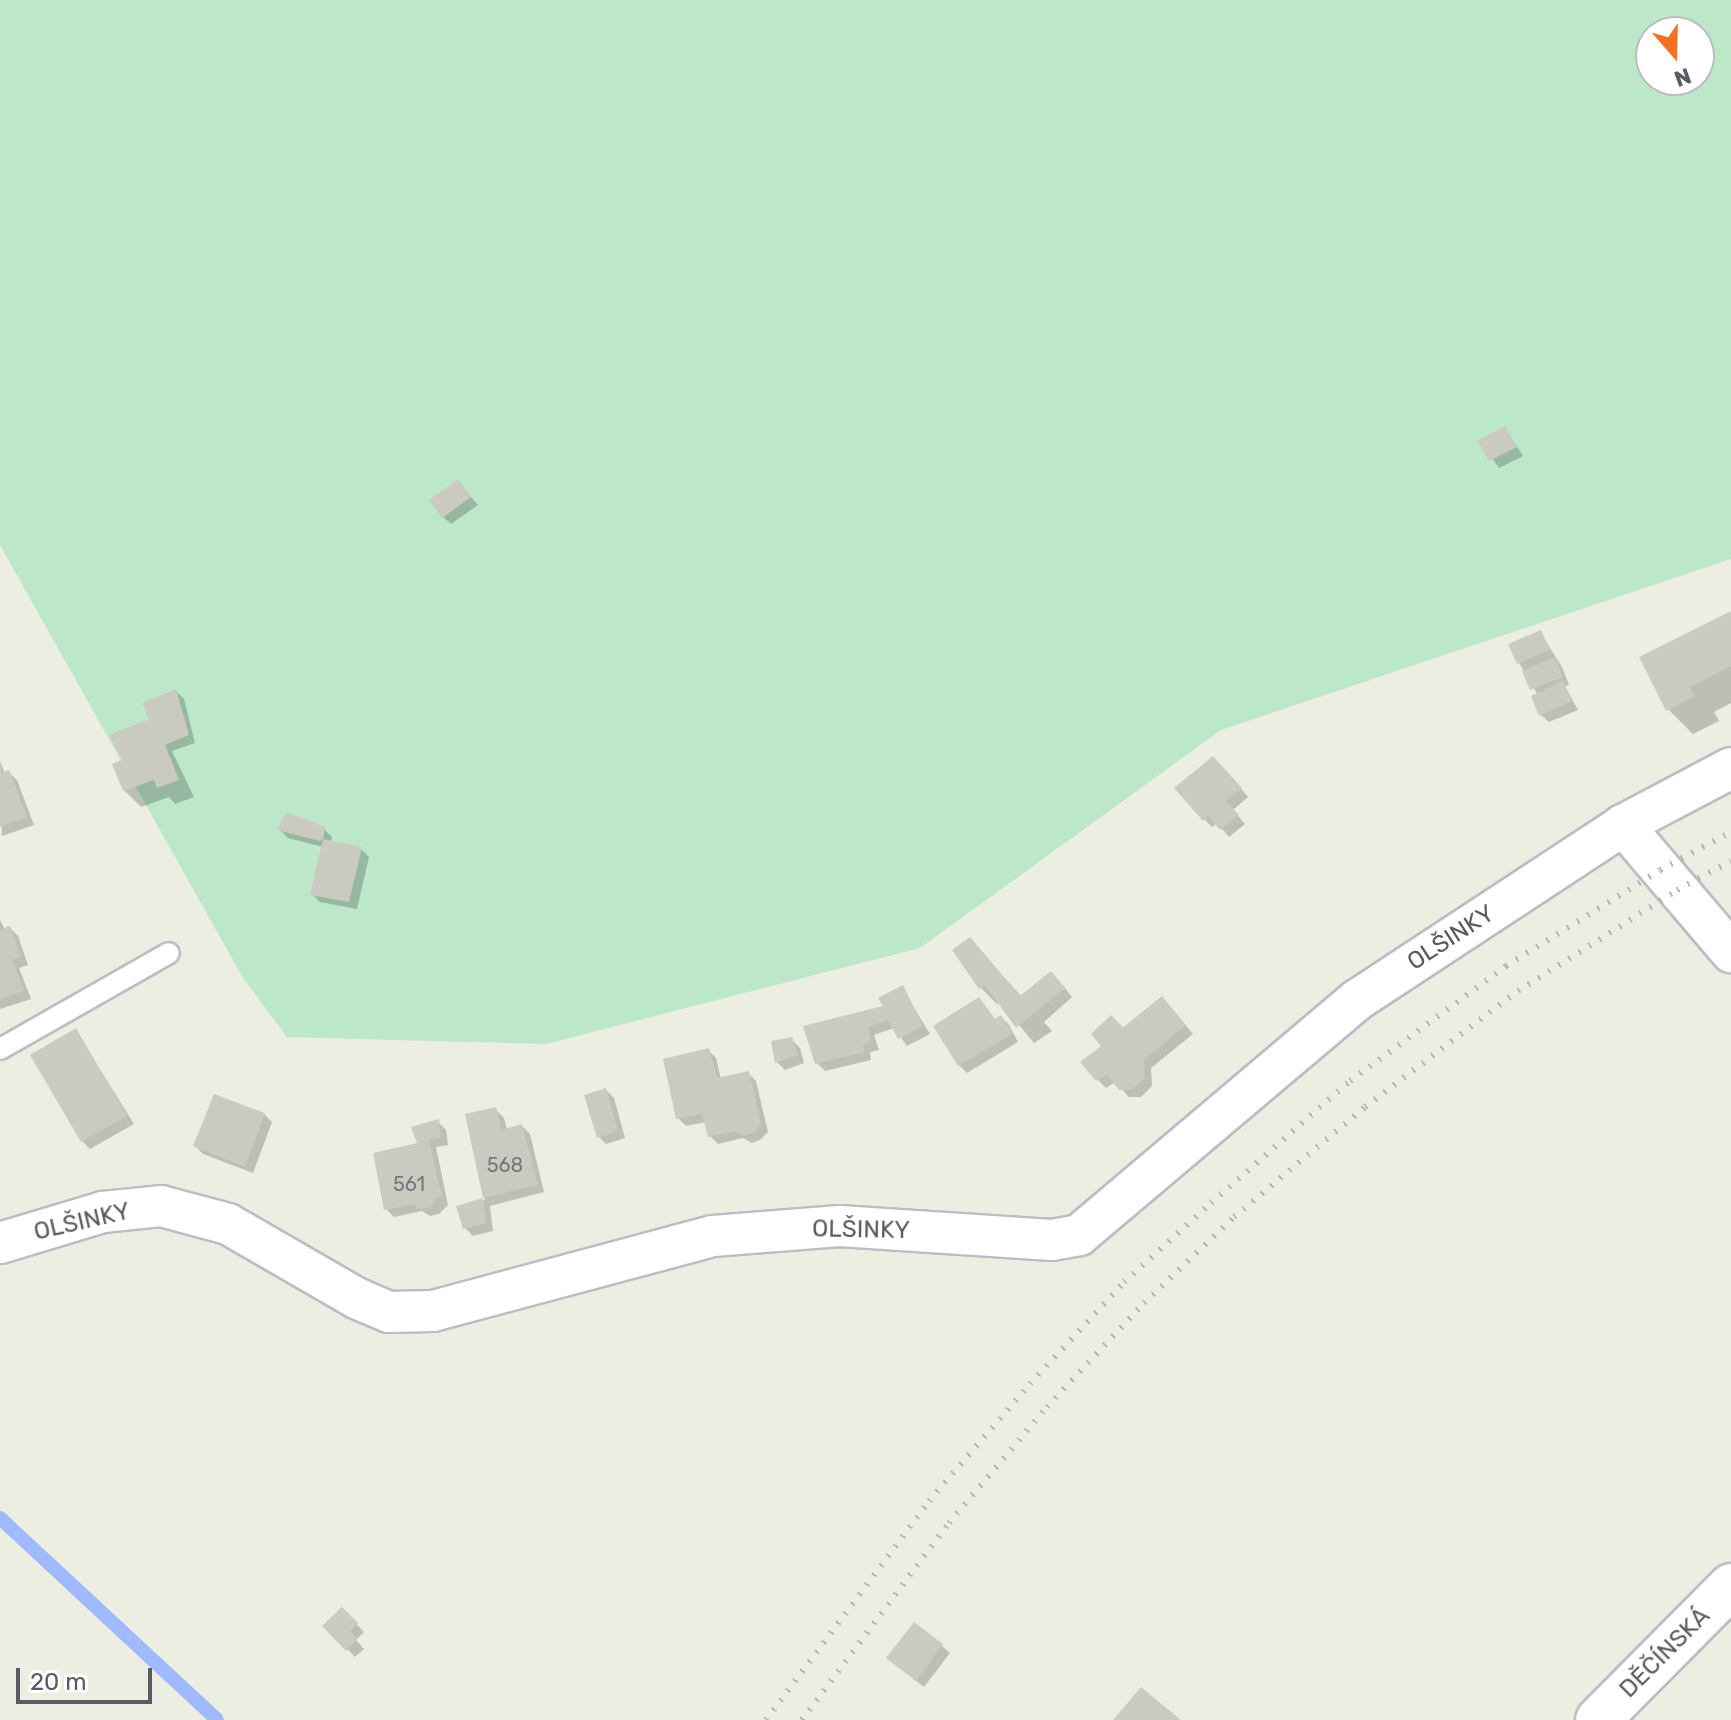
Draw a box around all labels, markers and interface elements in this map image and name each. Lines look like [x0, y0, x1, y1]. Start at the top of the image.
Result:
north arrow [1635, 16, 1715, 96]
text: N [1671, 62, 1695, 93]
street label: OLŠINKY [1402, 899, 1500, 977]
house number: 568 [487, 1153, 523, 1177]
house number: 561 [393, 1172, 425, 1196]
street label: OLŠINKY [31, 1197, 133, 1247]
street label: OLŠINKY [812, 1215, 910, 1245]
street label: DĚČÍNSKÁ [1614, 1602, 1716, 1704]
scale bar [20, 1652, 156, 1702]
text: 20 m [30, 1668, 87, 1696]

